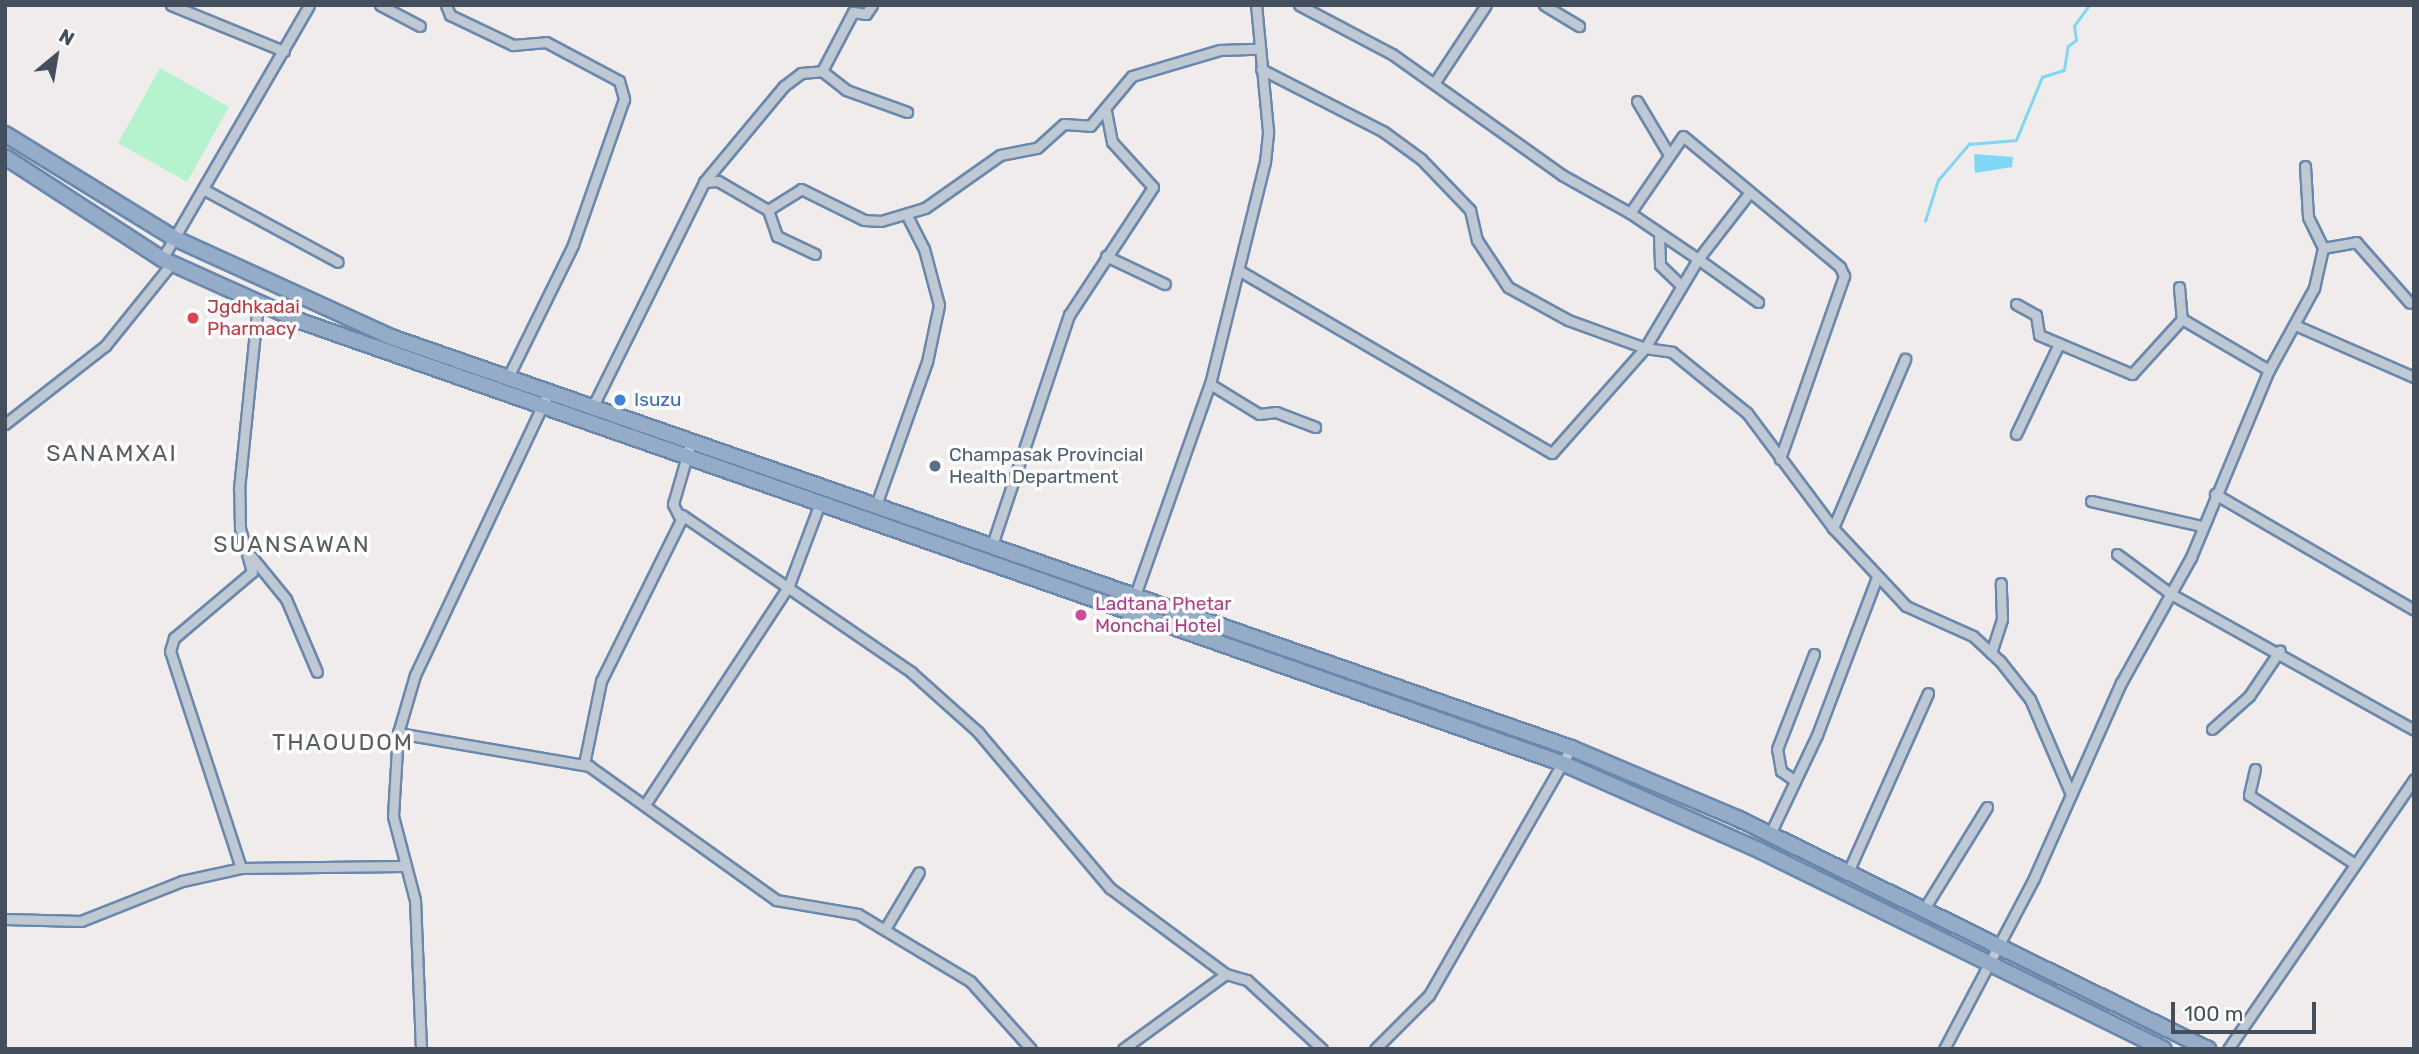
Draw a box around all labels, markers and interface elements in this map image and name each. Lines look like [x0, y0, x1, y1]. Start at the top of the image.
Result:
north arrow [21, 21, 91, 91]
text: N [55, 24, 78, 51]
place label: Jgdhkadai Pharmacy [207, 296, 300, 340]
marker: Jgdhkadai Pharmacy [185, 310, 201, 326]
place label: Isuzu [634, 389, 681, 411]
marker: Isuzu [612, 392, 628, 408]
district label: SANAMXAI [47, 439, 177, 467]
place label: Champasak Provincial Health Department [949, 444, 1144, 488]
marker: Champasak Provincial Health Department [927, 458, 943, 474]
district label: SUANSAWAN [214, 530, 370, 558]
place label: Ladtana Phetar Monchai Hotel [1095, 593, 1232, 637]
marker: Ladtana Phetar Monchai Hotel [1073, 607, 1089, 623]
district label: THAOUDOM [273, 728, 413, 756]
scale bar [2174, 988, 2319, 1032]
text: 100 m [2184, 1001, 2243, 1026]

